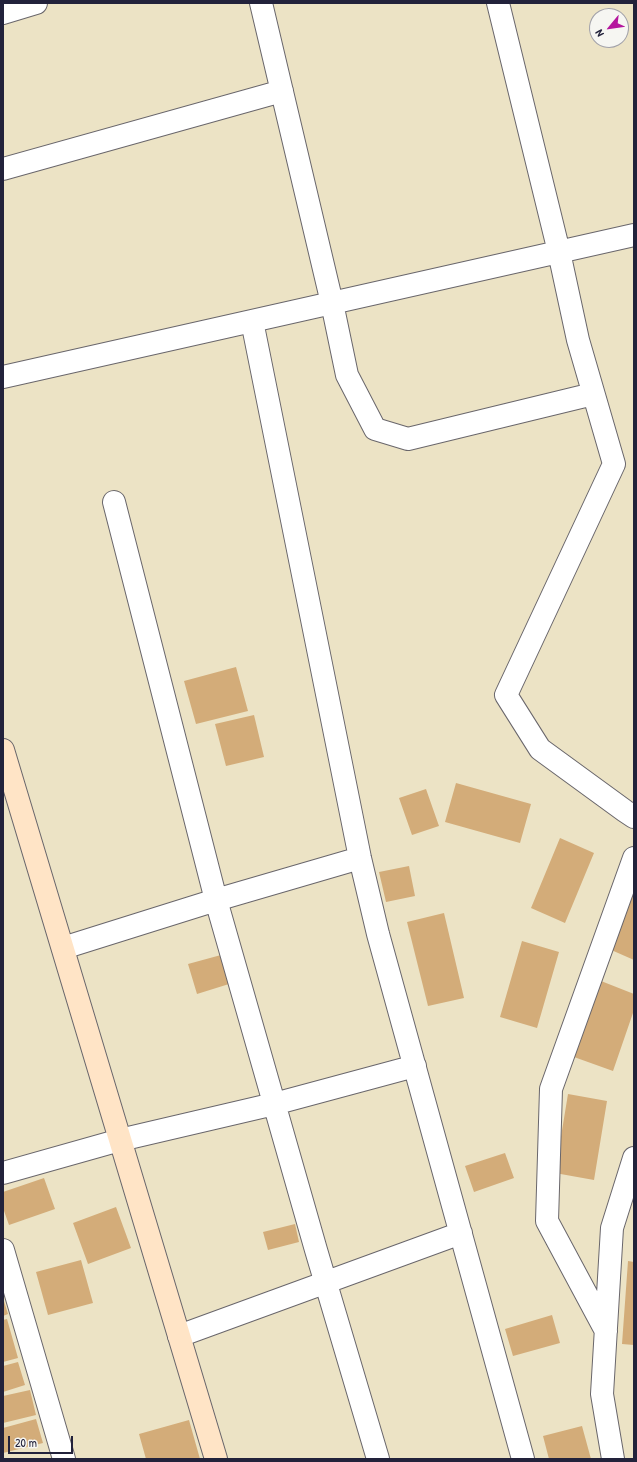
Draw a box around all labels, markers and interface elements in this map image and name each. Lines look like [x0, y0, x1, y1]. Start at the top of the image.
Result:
north arrow [589, 8, 629, 48]
text: N [592, 27, 607, 39]
scale bar [10, 1428, 75, 1454]
text: 20 m [15, 1434, 37, 1451]

